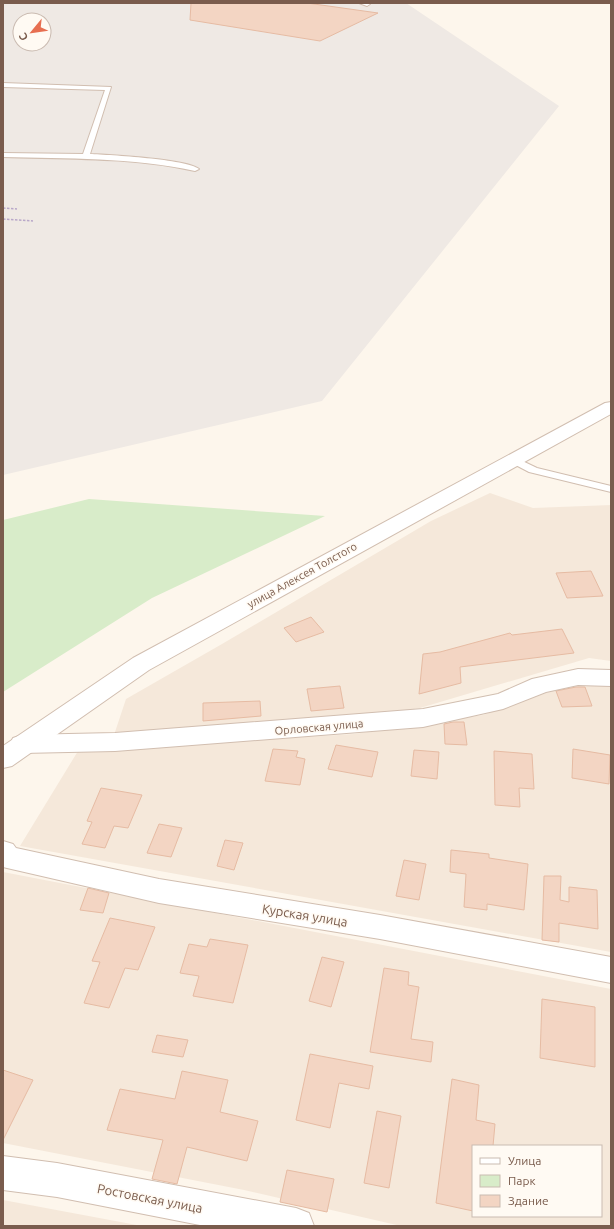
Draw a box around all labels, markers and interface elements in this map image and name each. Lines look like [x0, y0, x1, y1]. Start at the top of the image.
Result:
north arrow [12, 12, 52, 52]
text: С [16, 31, 30, 43]
street label: улица Алексея Толстого [245, 540, 359, 610]
street label: Орловская улица [274, 717, 364, 737]
street label: Курская улица [261, 901, 349, 929]
legend [472, 1145, 602, 1217]
text: Улица [508, 1154, 541, 1167]
text: Парк [508, 1174, 536, 1187]
street label: Ростовская улица [96, 1181, 204, 1215]
text: Здание [508, 1194, 549, 1207]

